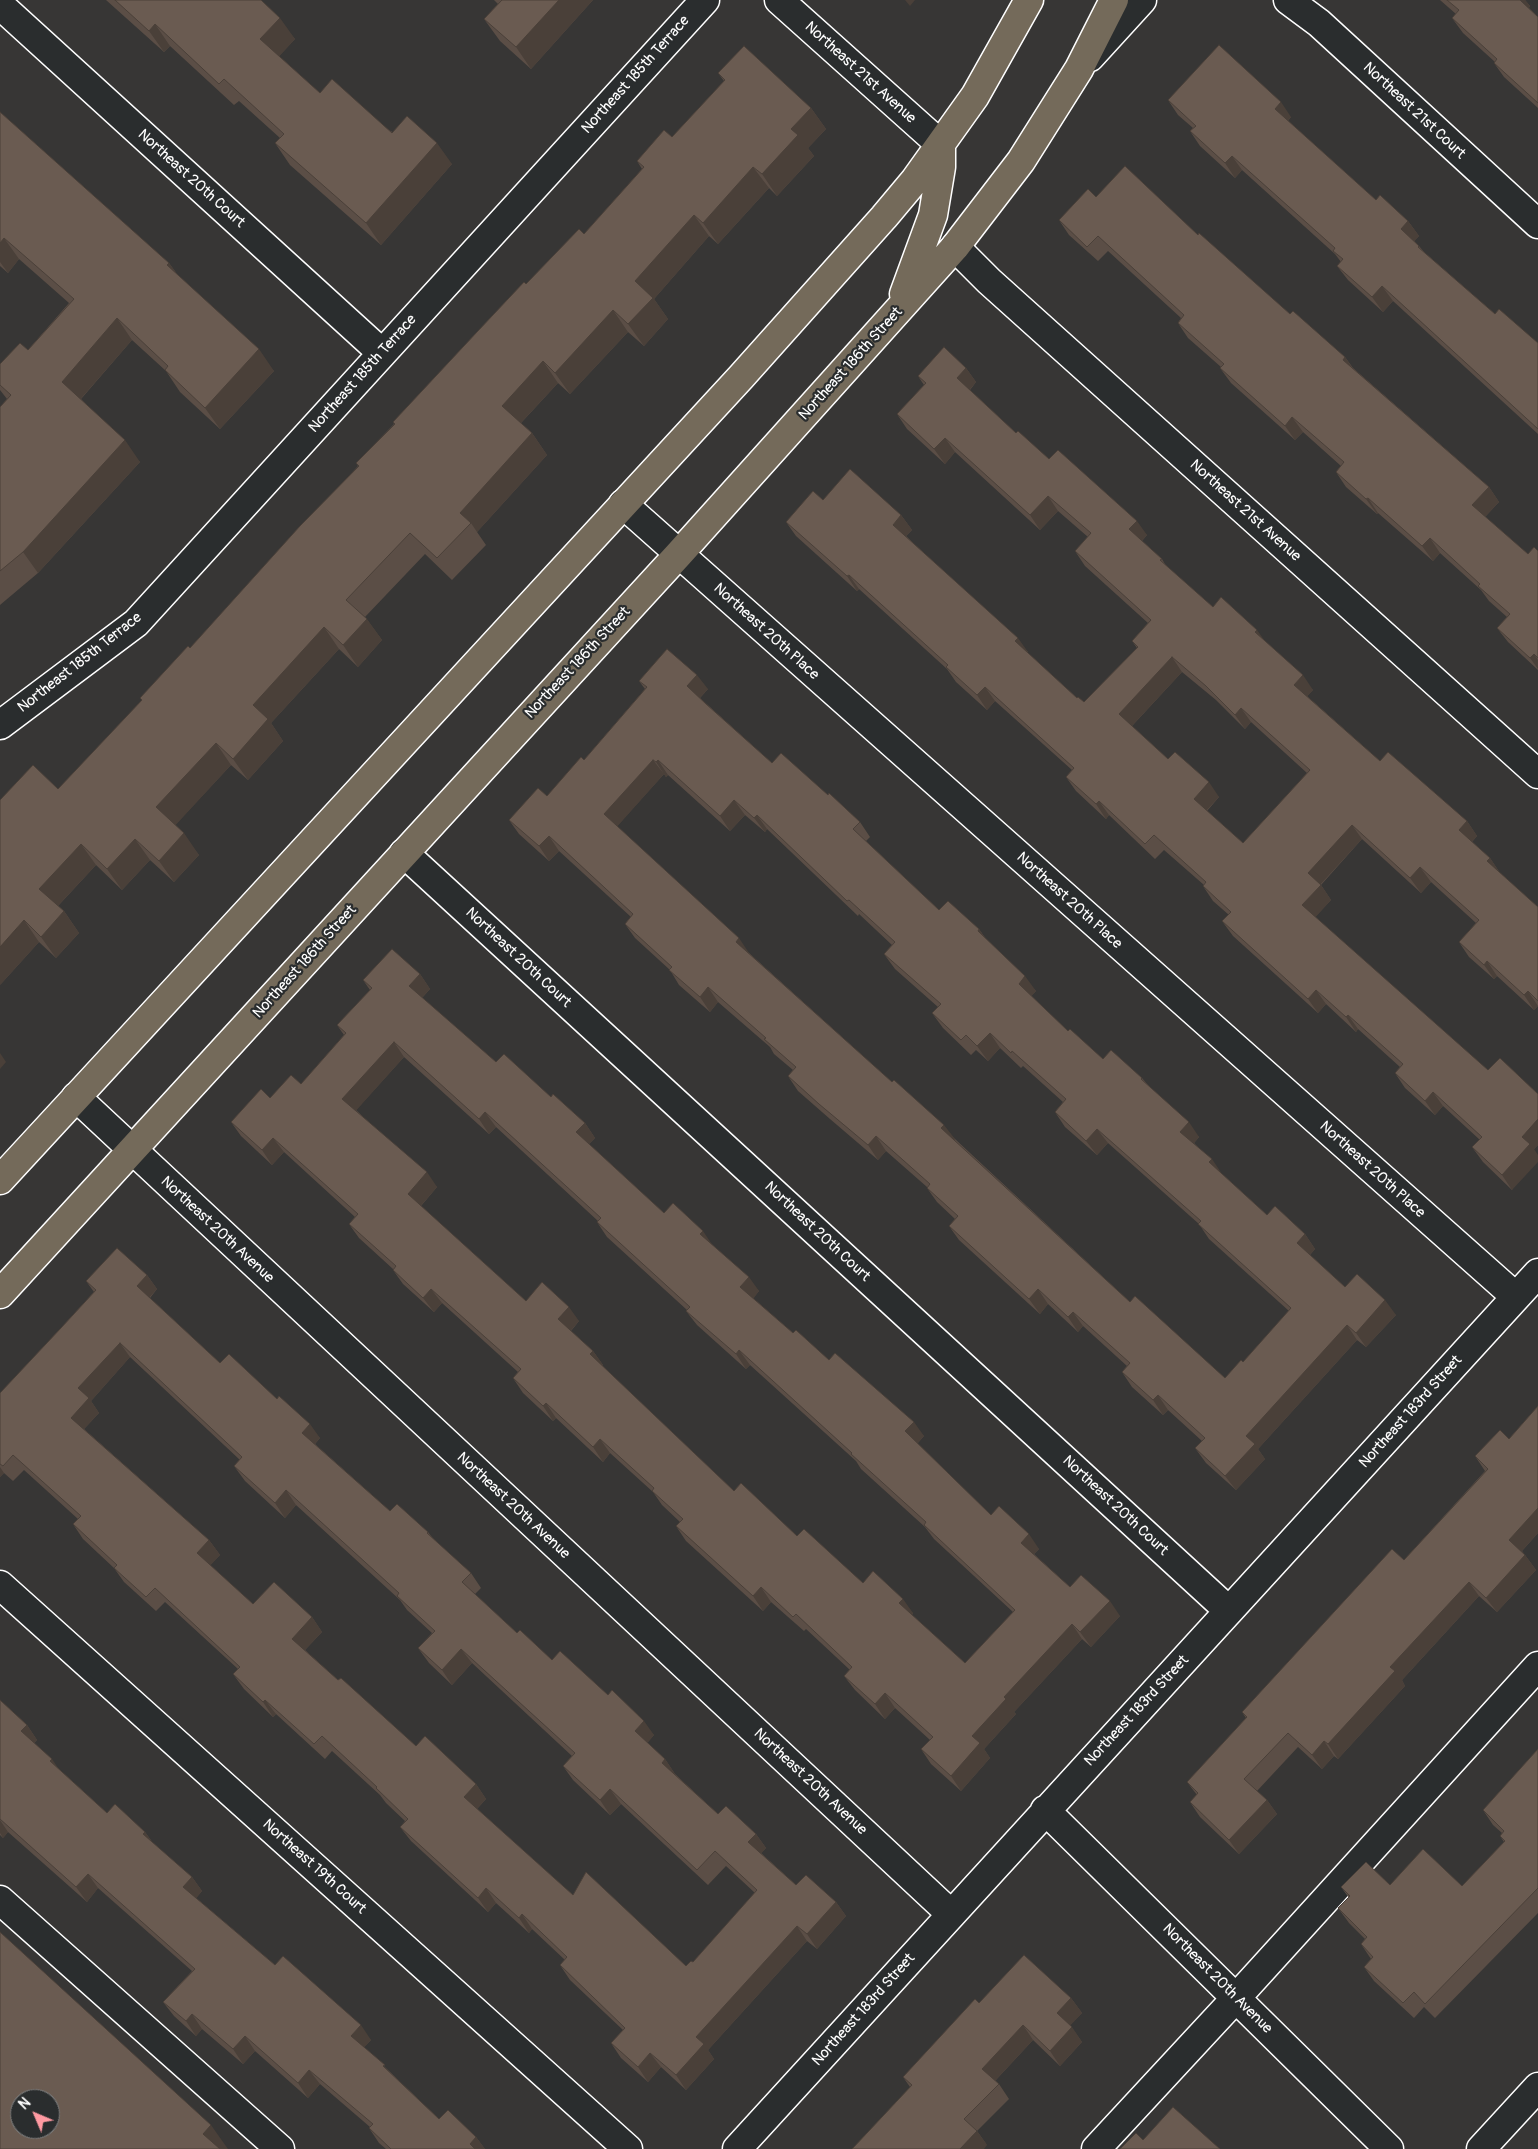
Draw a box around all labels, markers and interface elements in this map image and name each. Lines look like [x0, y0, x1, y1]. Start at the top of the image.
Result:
street label: Northeast 185th Terrace [578, 12, 694, 138]
street label: Northeast 21st Avenue [801, 18, 919, 128]
street label: Northeast 21st Court [1359, 59, 1469, 163]
street label: Northeast 20th Court [134, 126, 248, 232]
street label: Northeast 186th Street [795, 304, 907, 424]
street label: Northeast 185th Terrace [305, 311, 421, 437]
street label: Northeast 21st Avenue [1186, 456, 1304, 566]
street label: Northeast 20th Place [710, 580, 822, 684]
street label: Northeast 186th Street [522, 603, 634, 723]
street label: Northeast 185th Terrace [14, 609, 146, 717]
street label: Northeast 20th Place [1013, 849, 1125, 953]
street label: Northeast 186th Street [249, 902, 361, 1022]
street label: Northeast 20th Court [461, 904, 575, 1012]
street label: Northeast 20th Place [1316, 1118, 1428, 1222]
street label: Northeast 20th Avenue [157, 1173, 277, 1287]
street label: Northeast 20th Court [760, 1178, 874, 1286]
street label: Northeast 183rd Street [1356, 1352, 1466, 1472]
street label: Northeast 20th Avenue [453, 1449, 573, 1563]
street label: Northeast 20th Court [1058, 1452, 1172, 1560]
street label: Northeast 183rd Street [1081, 1652, 1193, 1770]
street label: Northeast 20th Avenue [750, 1725, 870, 1839]
street label: Northeast 19th Court [258, 1816, 370, 1918]
street label: Northeast 20th Avenue [1158, 1920, 1276, 2038]
street label: Northeast 183rd Street [809, 1950, 919, 2070]
north arrow [10, 2089, 60, 2139]
text: N [15, 2094, 34, 2113]

